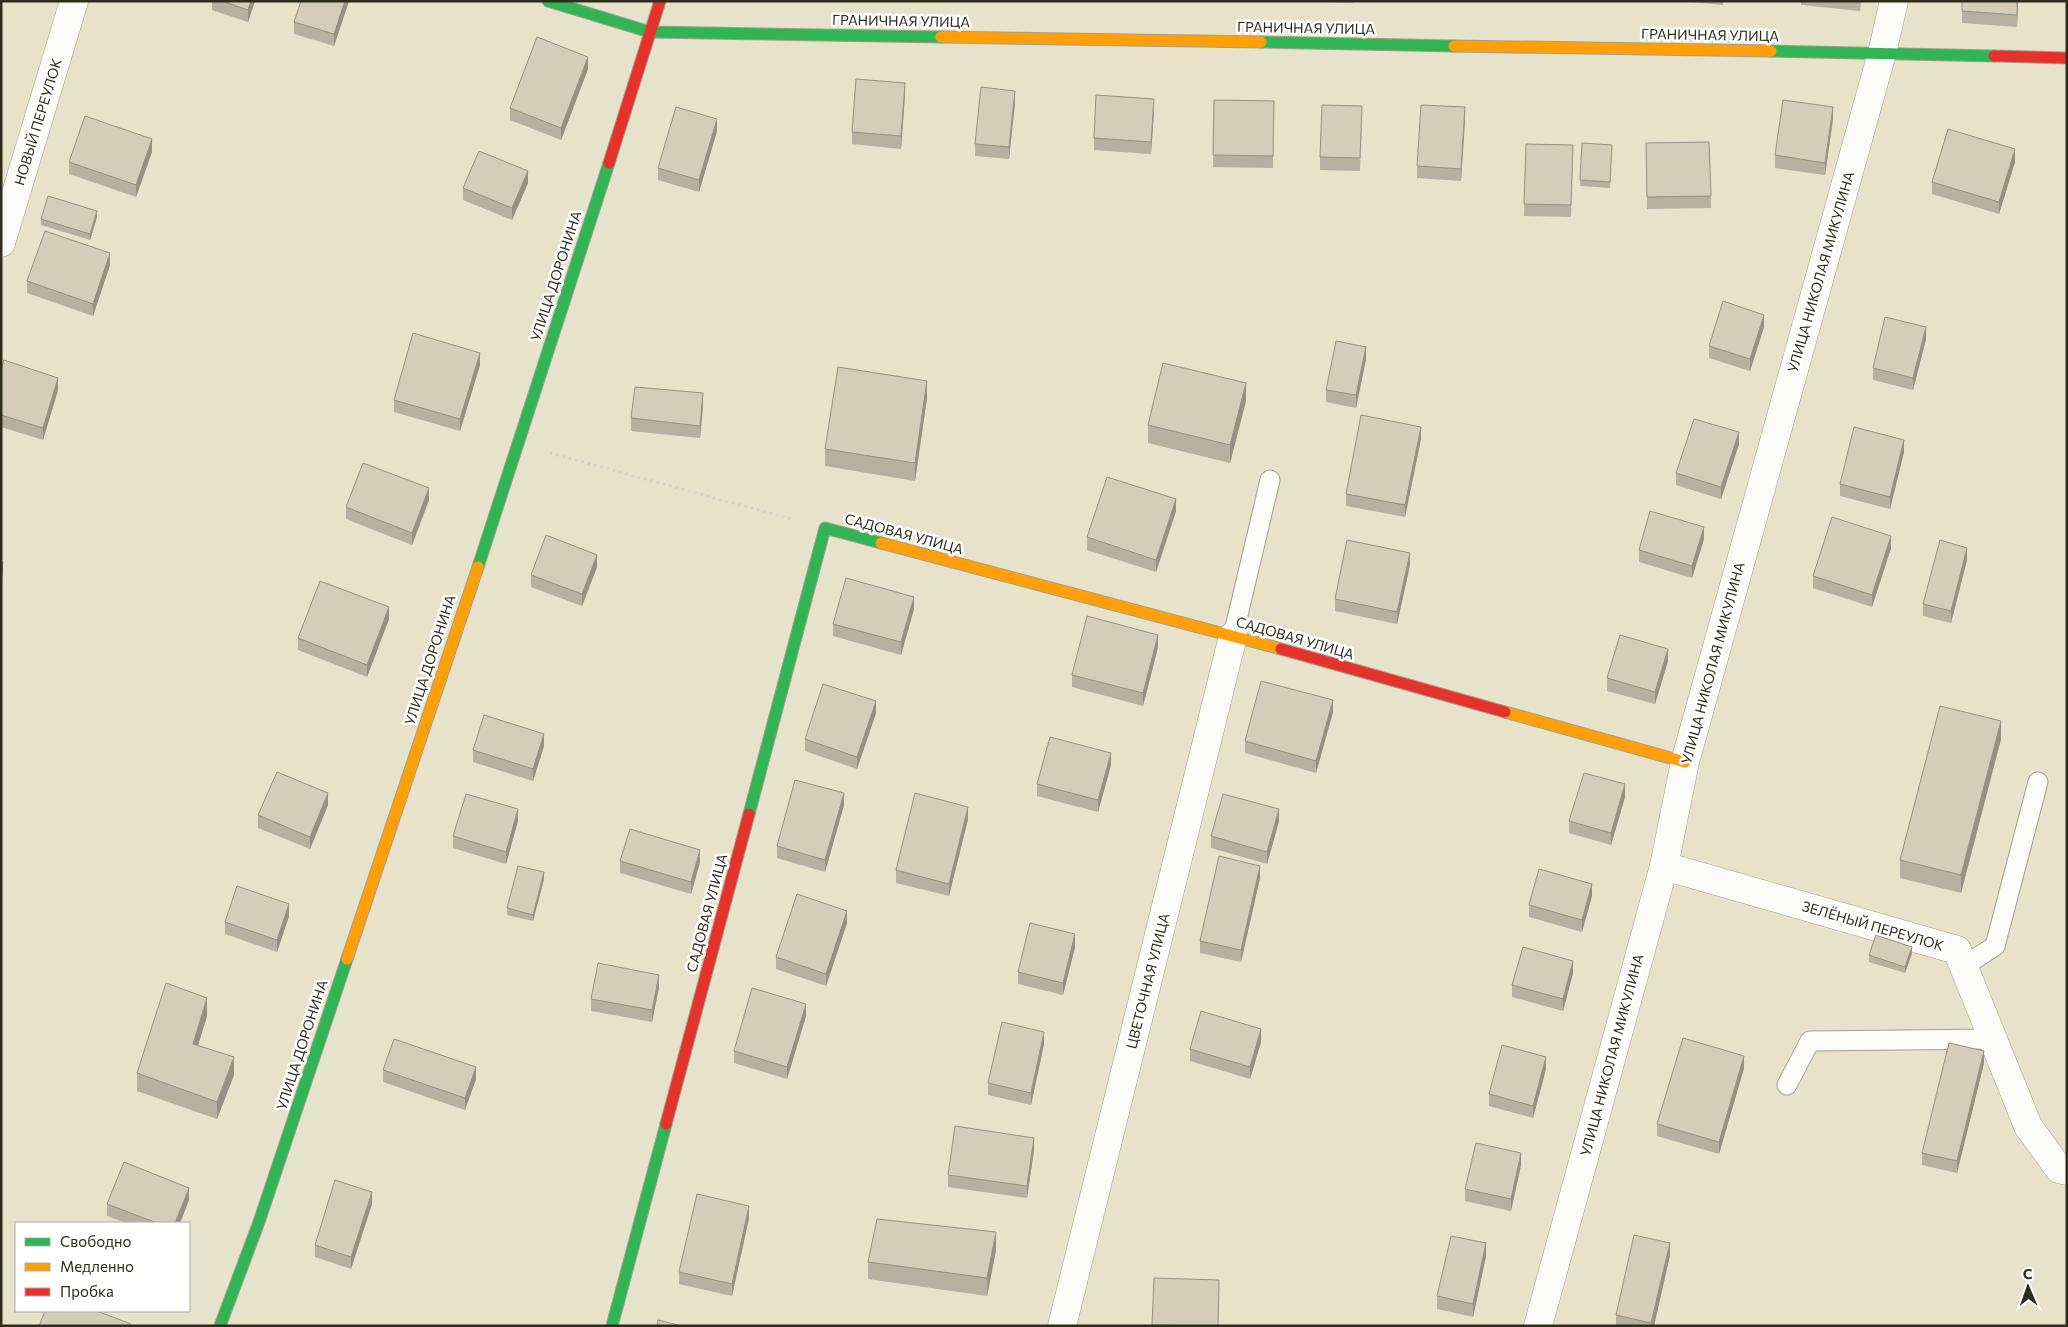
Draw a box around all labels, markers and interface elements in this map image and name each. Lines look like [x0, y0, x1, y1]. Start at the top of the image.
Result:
street label: ГРАНИЧНАЯ УЛИЦА [832, 11, 970, 30]
street label: ГРАНИЧНАЯ УЛИЦА [1237, 18, 1375, 37]
street label: ГРАНИЧНАЯ УЛИЦА [1641, 25, 1779, 44]
street label: НОВЫЙ ПЕРЕУЛОК [10, 56, 65, 187]
street label: УЛИЦА НИКОЛАЯ МИКУЛИНА [1784, 169, 1858, 374]
street label: УЛИЦА ДОРОНИНА [526, 208, 585, 343]
street label: САДОВАЯ УЛИЦА [843, 510, 966, 558]
street label: УЛИЦА НИКОЛАЯ МИКУЛИНА [1677, 560, 1748, 766]
street label: УЛИЦА ДОРОНИНА [400, 592, 459, 727]
street label: САДОВАЯ УЛИЦА [1234, 613, 1356, 663]
street label: САДОВАЯ УЛИЦА [683, 851, 731, 974]
street label: ЗЕЛЁНЫЙ ПЕРЕУЛОК [1800, 897, 1946, 954]
street label: ЦВЕТОЧНАЯ УЛИЦА [1122, 911, 1173, 1051]
street label: УЛИЦА НИКОЛАЯ МИКУЛИНА [1576, 952, 1647, 1158]
street label: УЛИЦА ДОРОНИНА [272, 977, 331, 1112]
legend [15, 1222, 190, 1312]
text: Свободно [60, 1232, 131, 1250]
text: Медленно [60, 1257, 134, 1275]
north arrow [2003, 1262, 2053, 1312]
text: С [2022, 1265, 2033, 1282]
text: Пробка [60, 1282, 114, 1300]

